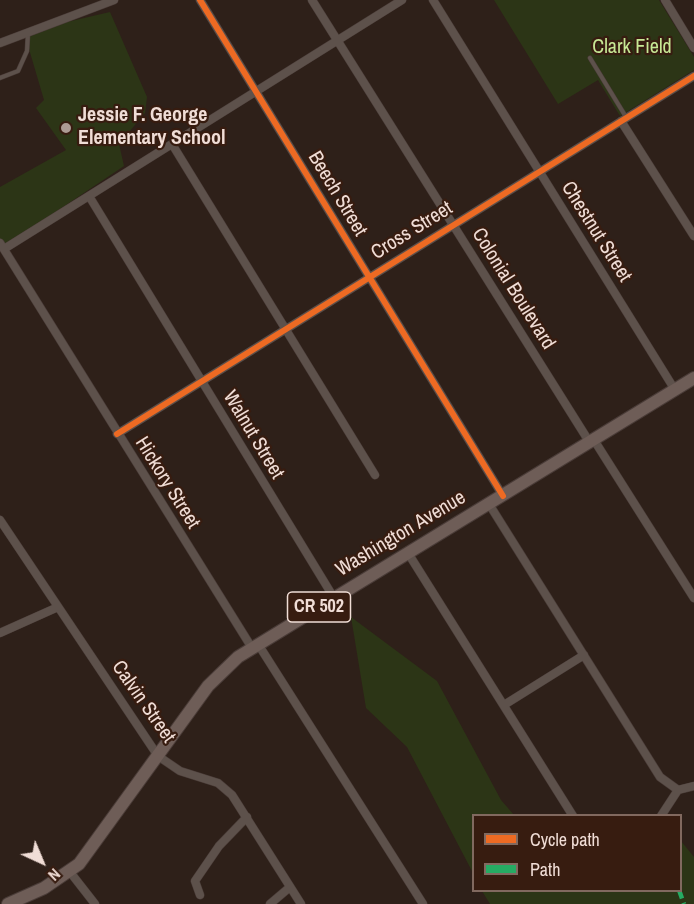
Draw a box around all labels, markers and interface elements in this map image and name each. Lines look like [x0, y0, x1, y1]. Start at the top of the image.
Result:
park label: Clark Field [592, 36, 672, 60]
place label: Jessie F. George Elementary School [78, 104, 226, 151]
marker: Jessie F. George Elementary School [59, 121, 73, 135]
street label: Beech Street [302, 147, 372, 241]
street label: Chestnut Street [556, 177, 636, 287]
street label: Cross Street [367, 197, 457, 265]
street label: Colonial Boulevard [466, 224, 560, 354]
street label: Walnut Street [217, 386, 289, 484]
street label: Hickory Street [129, 433, 205, 533]
street label: Washington Avenue [332, 486, 470, 582]
road number: CR 502 [288, 592, 350, 622]
street label: Calvin Street [106, 656, 180, 748]
legend [472, 814, 682, 892]
text: Cycle path [530, 827, 600, 852]
north arrow [12, 832, 72, 892]
text: Path [530, 857, 560, 882]
text: N [43, 864, 66, 886]

